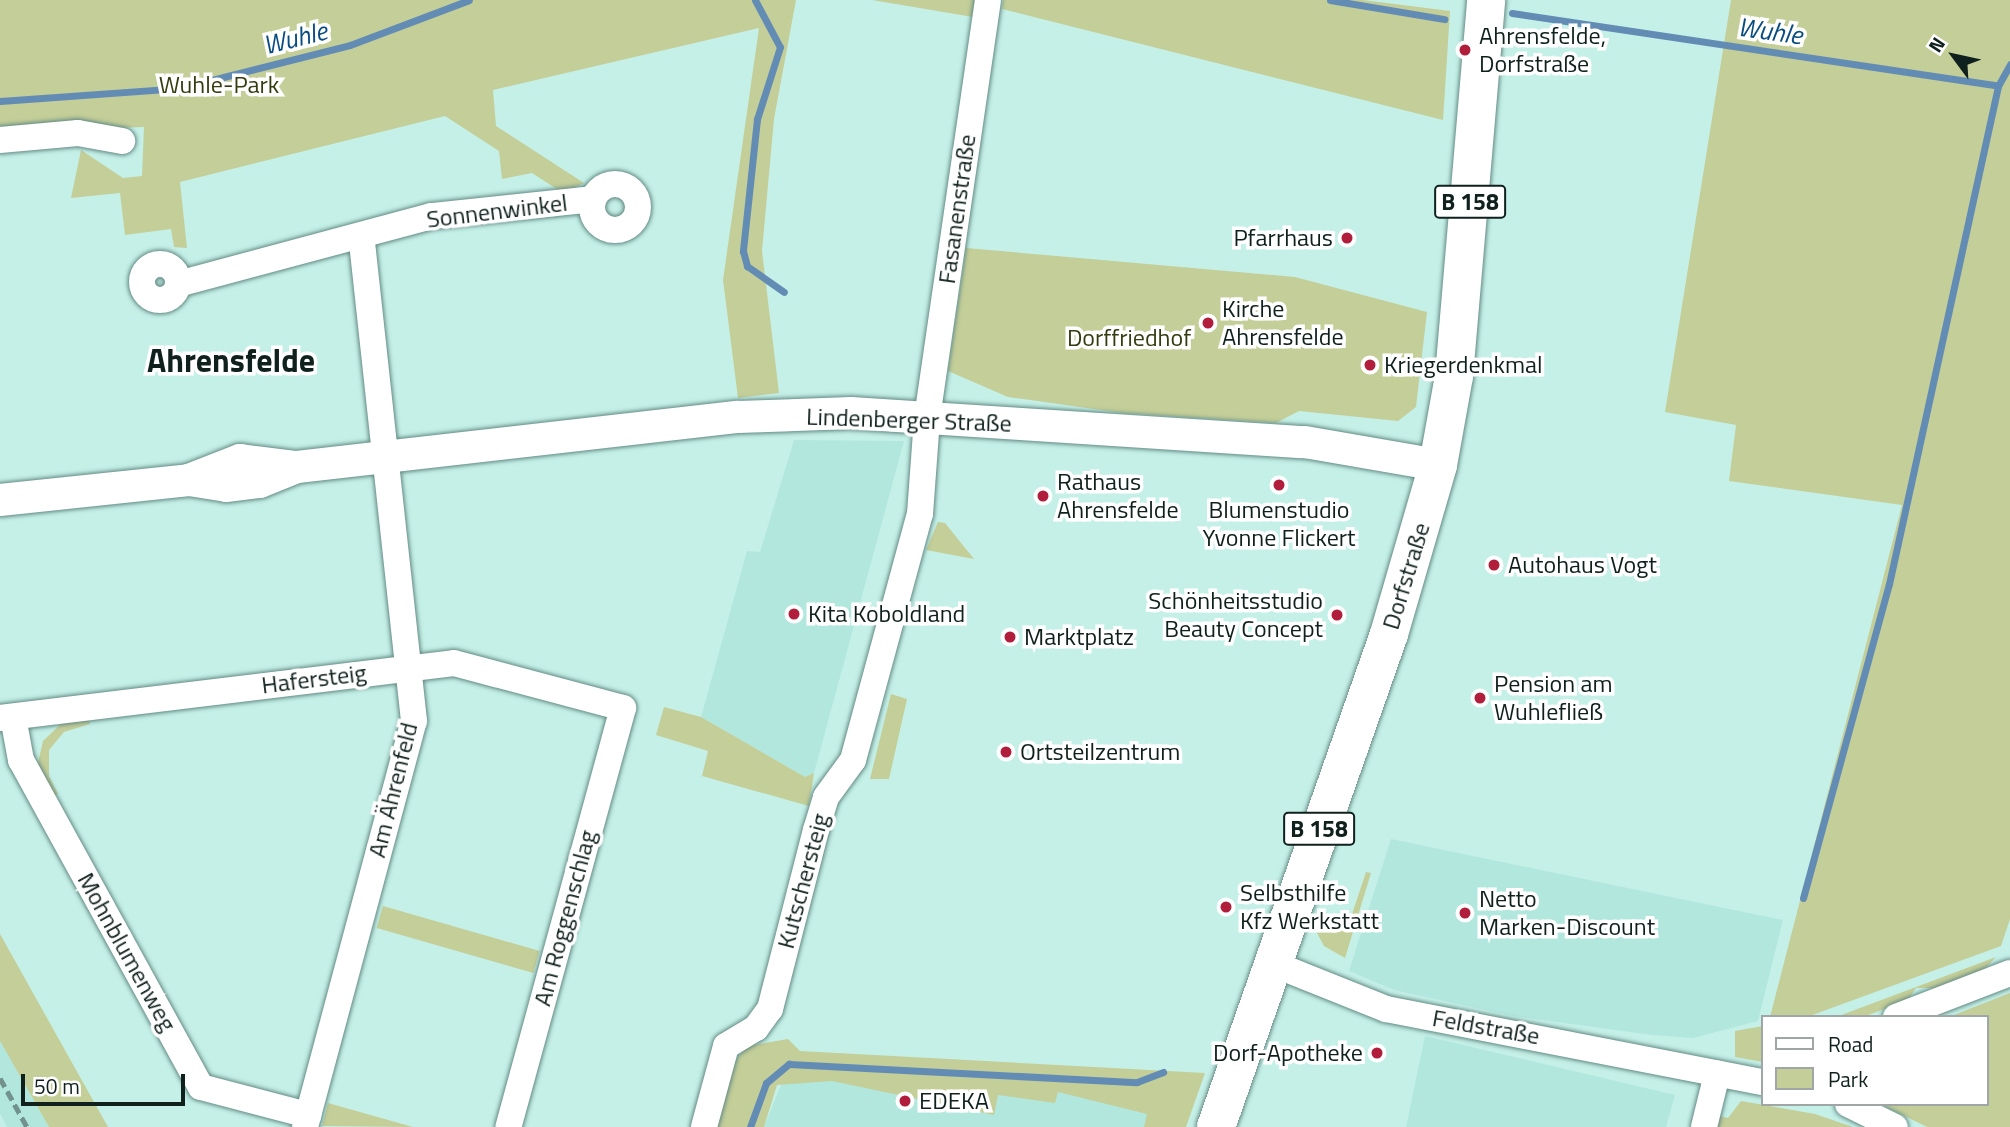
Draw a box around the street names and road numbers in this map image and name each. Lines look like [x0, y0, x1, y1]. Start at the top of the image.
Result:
street label: Fasanenstraße [932, 132, 982, 286]
road number: B 158 [1433, 182, 1507, 222]
street label: Sonnenwinkel [425, 188, 569, 234]
street label: Lindenberger Straße [806, 402, 1012, 438]
street label: Dorfstraße [1376, 519, 1436, 633]
street label: Hafersteig [260, 658, 368, 700]
street label: Am Ährenfeld [362, 720, 424, 860]
street label: Kutschersteig [771, 810, 835, 952]
road number: B 158 [1282, 810, 1356, 848]
street label: Am Roggenschlag [528, 827, 602, 1009]
street label: Mohnblumenweg [72, 868, 182, 1036]
street label: Feldstraße [1430, 1003, 1542, 1051]

